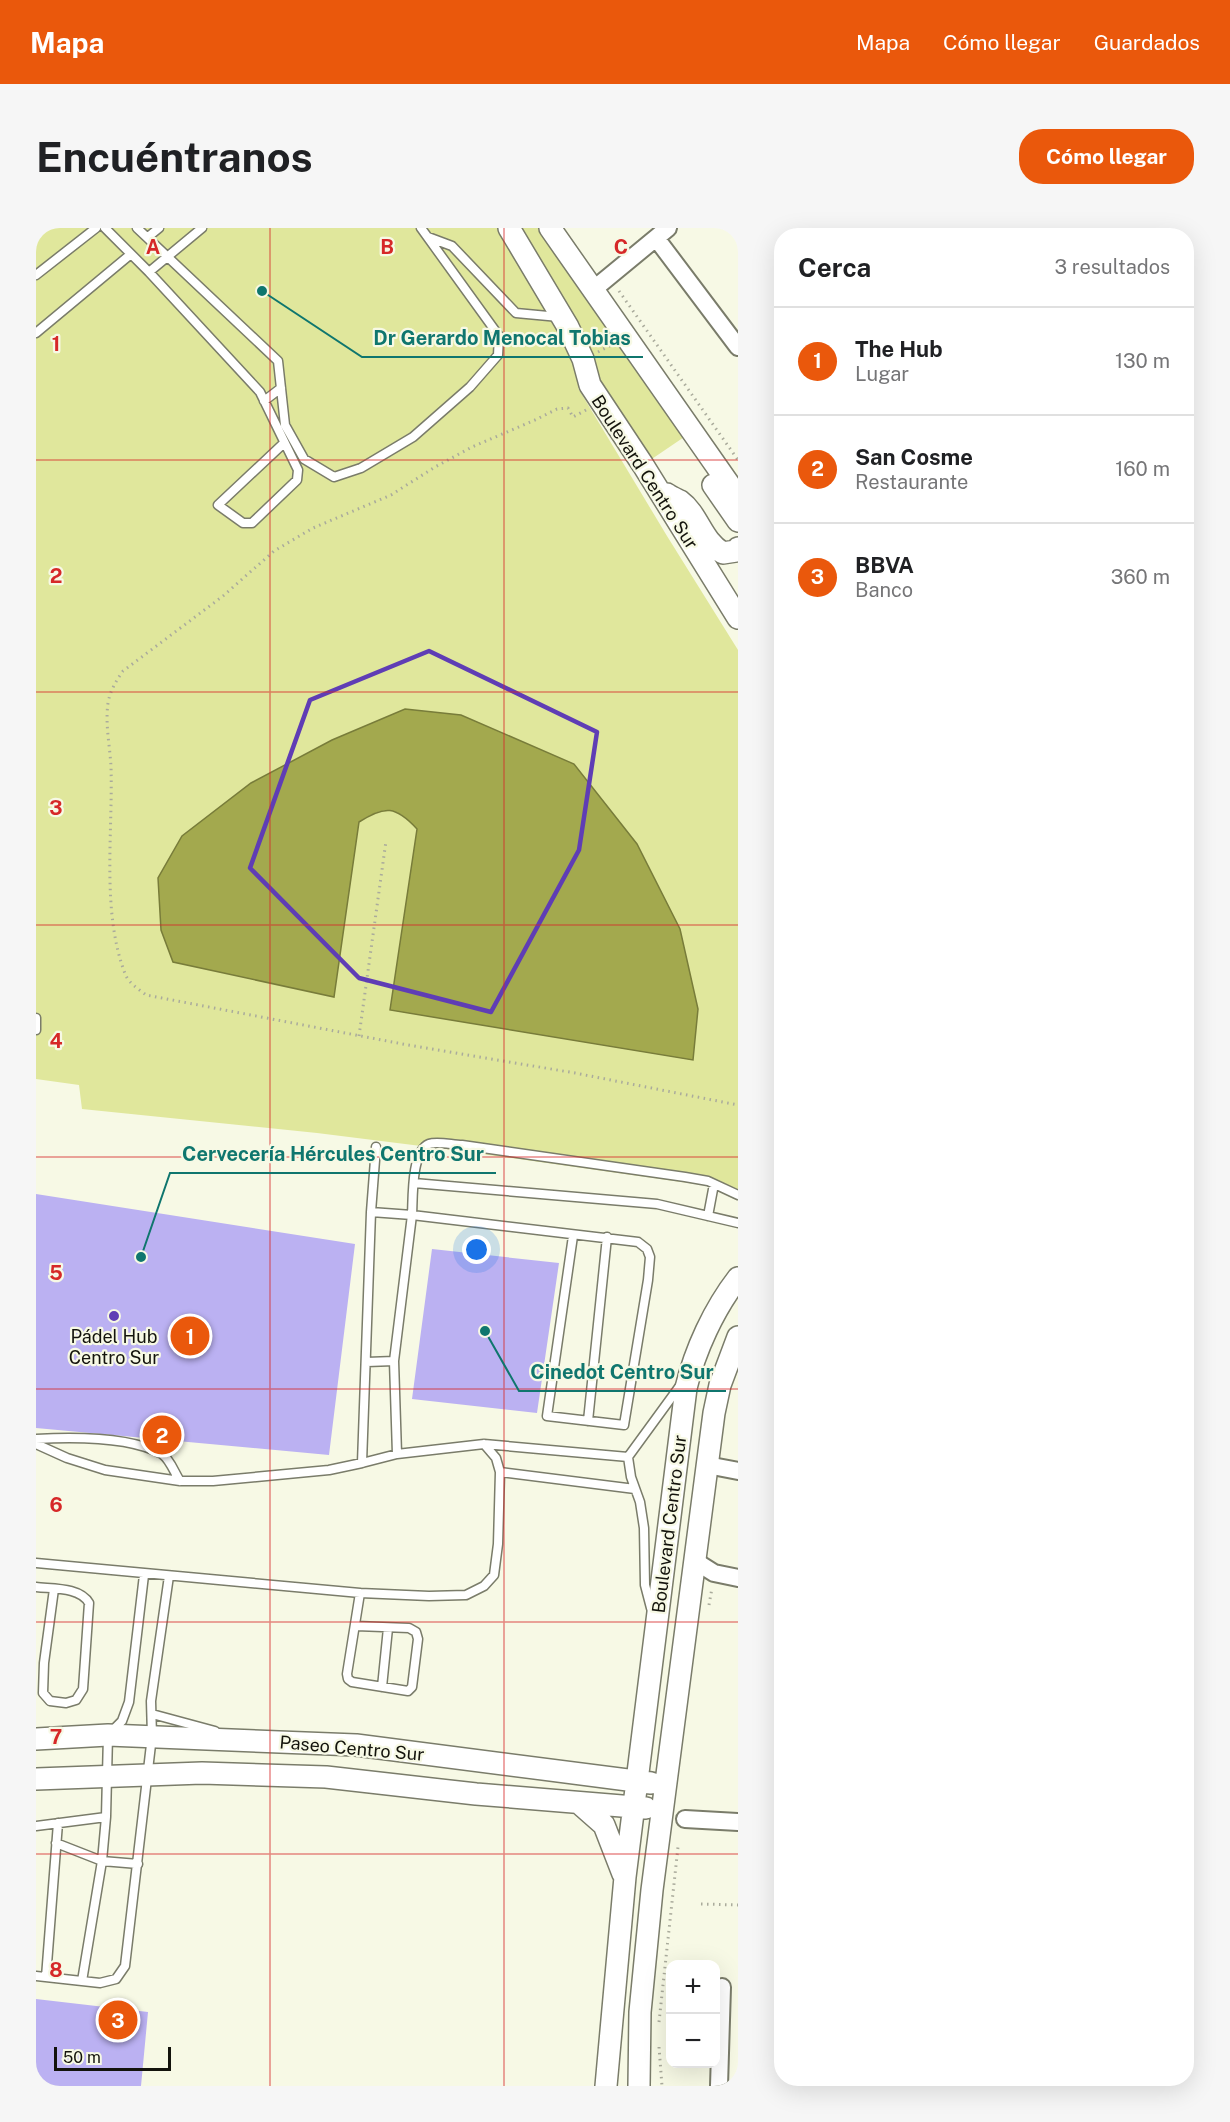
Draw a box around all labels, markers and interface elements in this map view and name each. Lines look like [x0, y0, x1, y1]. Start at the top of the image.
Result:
text: Mapa [30, 26, 104, 59]
text: Mapa [856, 30, 910, 55]
text: Cómo llegar [943, 30, 1061, 55]
text: Guardados [1094, 30, 1200, 55]
button: Cómo llegar [1019, 129, 1194, 184]
text: Encuéntranos [36, 132, 313, 181]
text: A [146, 235, 160, 259]
text: B [380, 235, 394, 259]
text: C [614, 235, 628, 259]
text: Cerca [798, 252, 871, 283]
text: 3 resultados [1054, 255, 1170, 279]
callout: Dr Gerardo Menocal Tobias [362, 319, 643, 357]
text: Dr Gerardo Menocal Tobias [373, 326, 631, 350]
text: 1 [52, 332, 60, 356]
text: The Hub [855, 336, 943, 362]
text: 1 [813, 349, 822, 373]
text: 130 m [1115, 349, 1170, 373]
text: Lugar [855, 362, 909, 386]
street label: Boulevard Centro Sur [587, 391, 703, 553]
text: San Cosme [855, 444, 973, 470]
text: 2 [811, 457, 824, 481]
text: 160 m [1115, 457, 1170, 481]
text: Restaurante [855, 470, 968, 494]
text: BBVA [855, 552, 914, 578]
text: 2 [50, 564, 62, 588]
text: 3 [811, 565, 824, 589]
text: 360 m [1111, 565, 1170, 589]
text: Banco [855, 578, 913, 602]
text: 3 [49, 796, 63, 820]
text: 4 [49, 1029, 63, 1053]
callout: Cervecería Hércules Centro Sur [170, 1135, 496, 1173]
text: Cervecería Hércules Centro Sur [182, 1142, 484, 1166]
your location [462, 1235, 491, 1264]
text: 5 [49, 1261, 63, 1285]
marker: Pádel Hub Centro Sur [107, 1309, 121, 1323]
pin: 1 [170, 1314, 210, 1358]
place label: Pádel Hub Centro Sur [69, 1326, 159, 1368]
callout: Cinedot Centro Sur [519, 1353, 726, 1391]
text: Cinedot Centro Sur [530, 1360, 714, 1384]
pin: 2 [142, 1412, 182, 1458]
street label: Boulevard Centro Sur [648, 1434, 690, 1614]
text: 6 [49, 1493, 63, 1517]
text: 7 [50, 1725, 62, 1749]
street label: Paseo Centro Sur [279, 1731, 425, 1765]
text: 8 [49, 1958, 63, 1982]
map controls [666, 1960, 720, 2068]
button: + [666, 1960, 720, 2014]
pin: 3 [98, 1998, 137, 2042]
button: − [666, 2014, 720, 2068]
scale bar [54, 2044, 171, 2072]
text: 50 m [63, 2048, 101, 2067]

